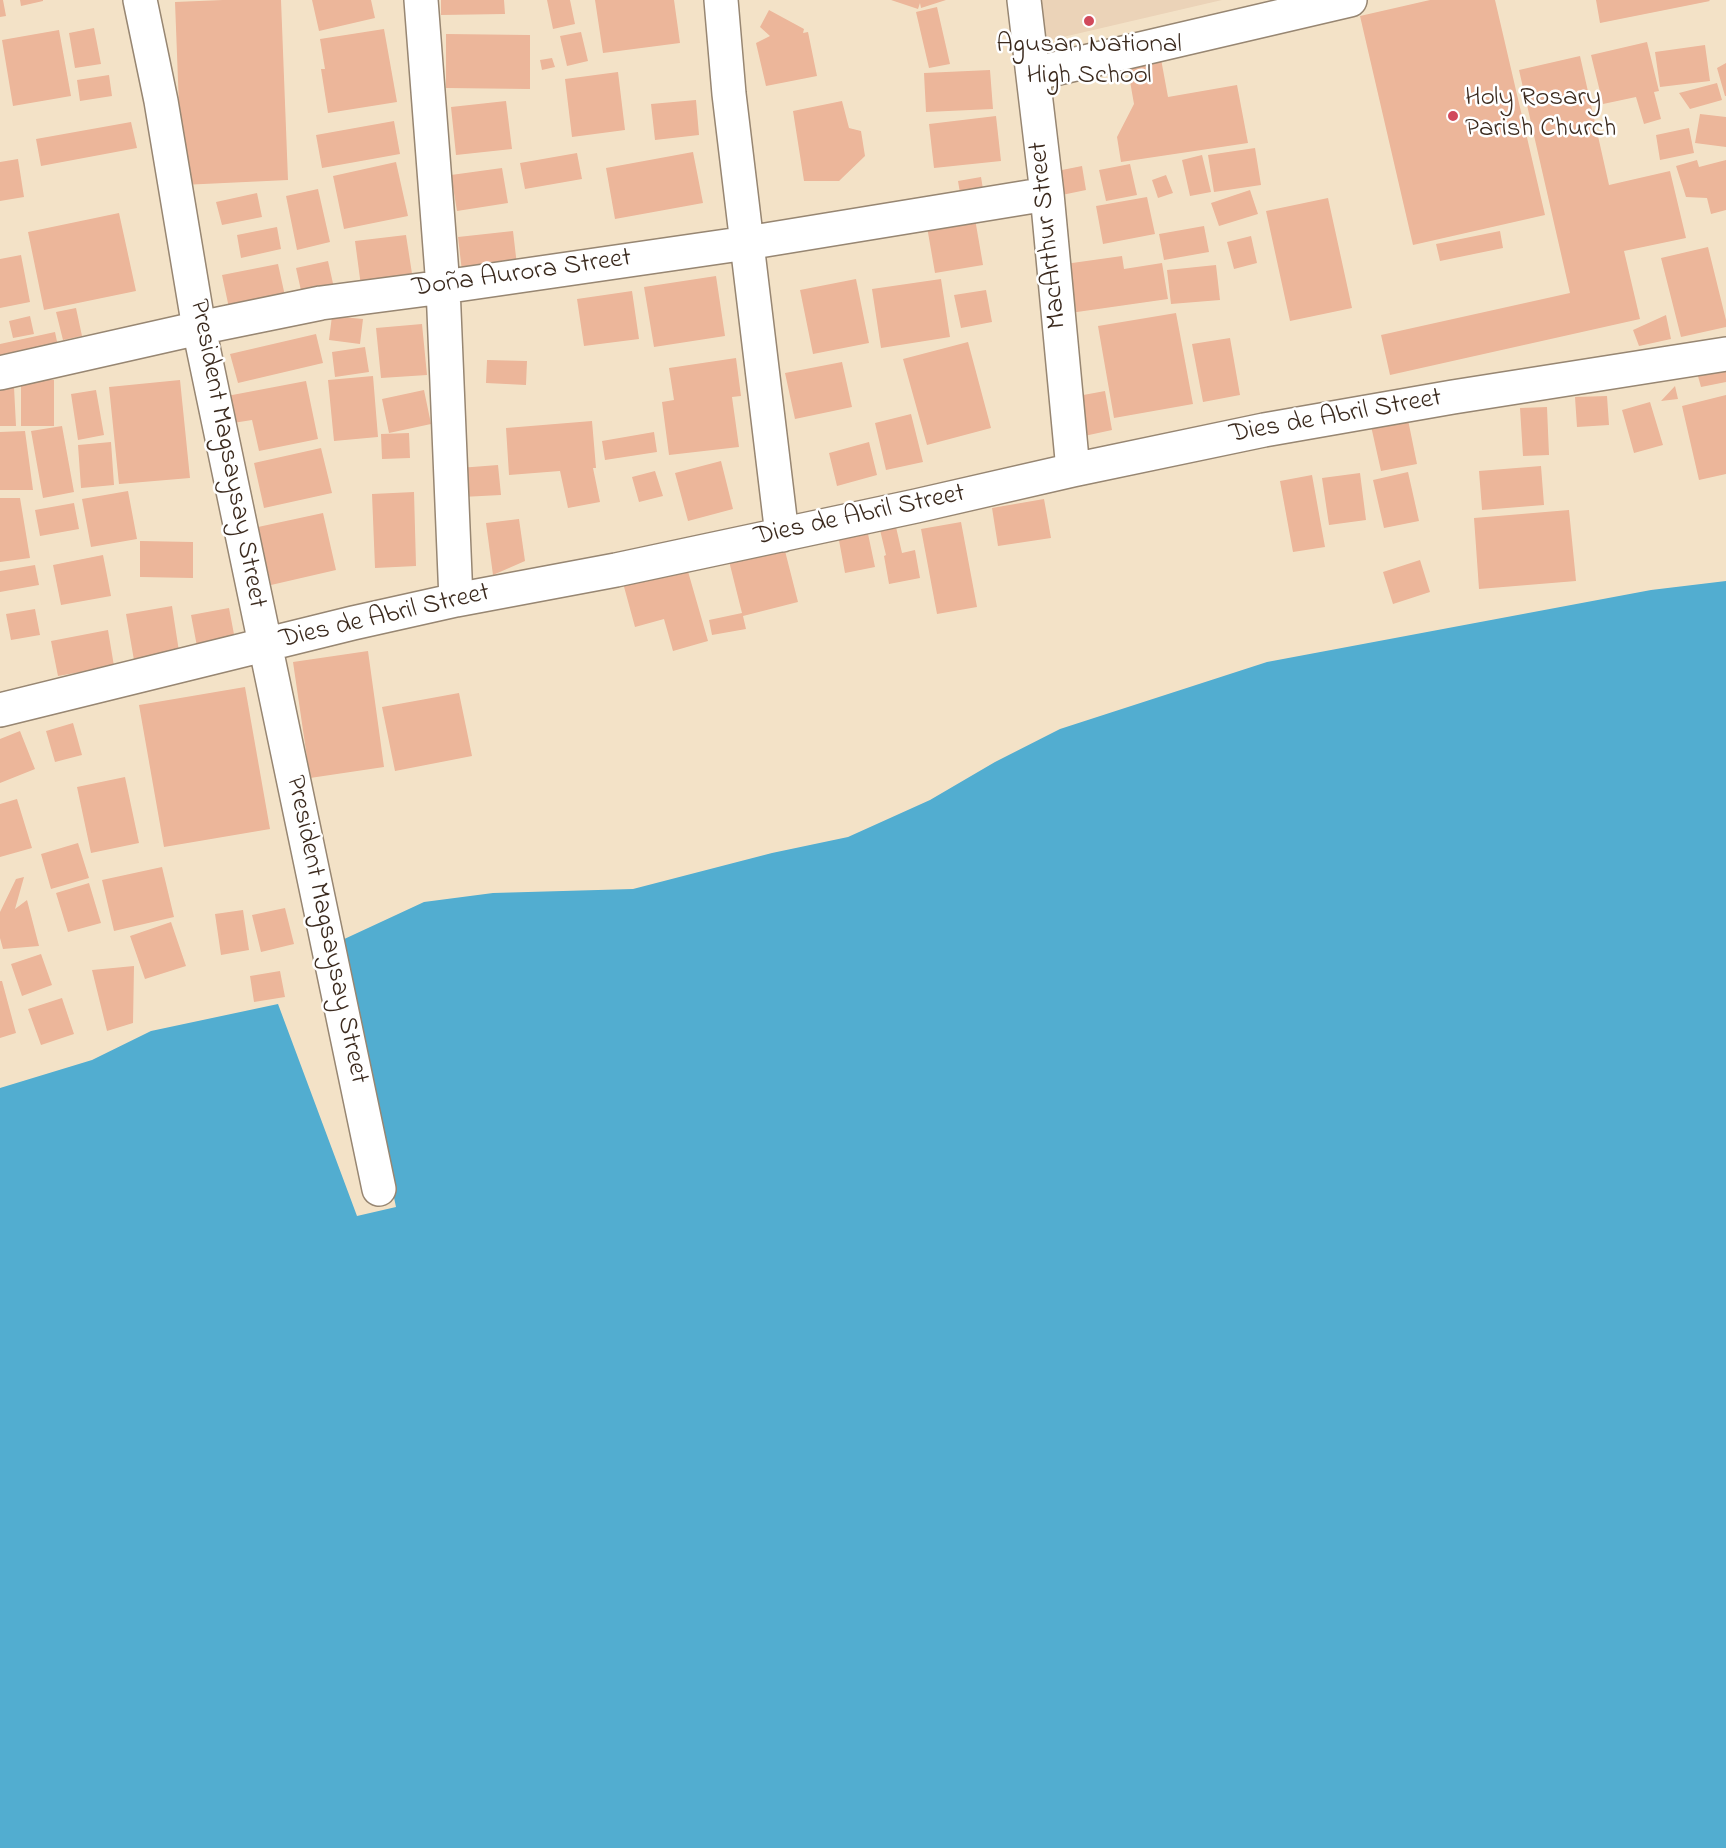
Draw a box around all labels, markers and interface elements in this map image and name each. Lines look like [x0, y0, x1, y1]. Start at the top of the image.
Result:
marker: Agusan National High School [1082, 14, 1096, 28]
place label: Agusan National High School [996, 31, 1182, 94]
place label: Holy Rosary Parish Church [1465, 84, 1616, 147]
marker: Holy Rosary Parish Church [1446, 109, 1460, 123]
street label: MacArthur Street [1024, 140, 1076, 330]
street label: Doña Aurora Street [410, 244, 634, 306]
street label: President Magsaysay Street [180, 297, 272, 611]
street label: Dies de Abril Street [1227, 383, 1445, 453]
street label: Dies de Abril Street [752, 479, 968, 555]
street label: Dies de Abril Street [277, 578, 493, 658]
street label: President Magsaysay Street [277, 773, 373, 1087]

